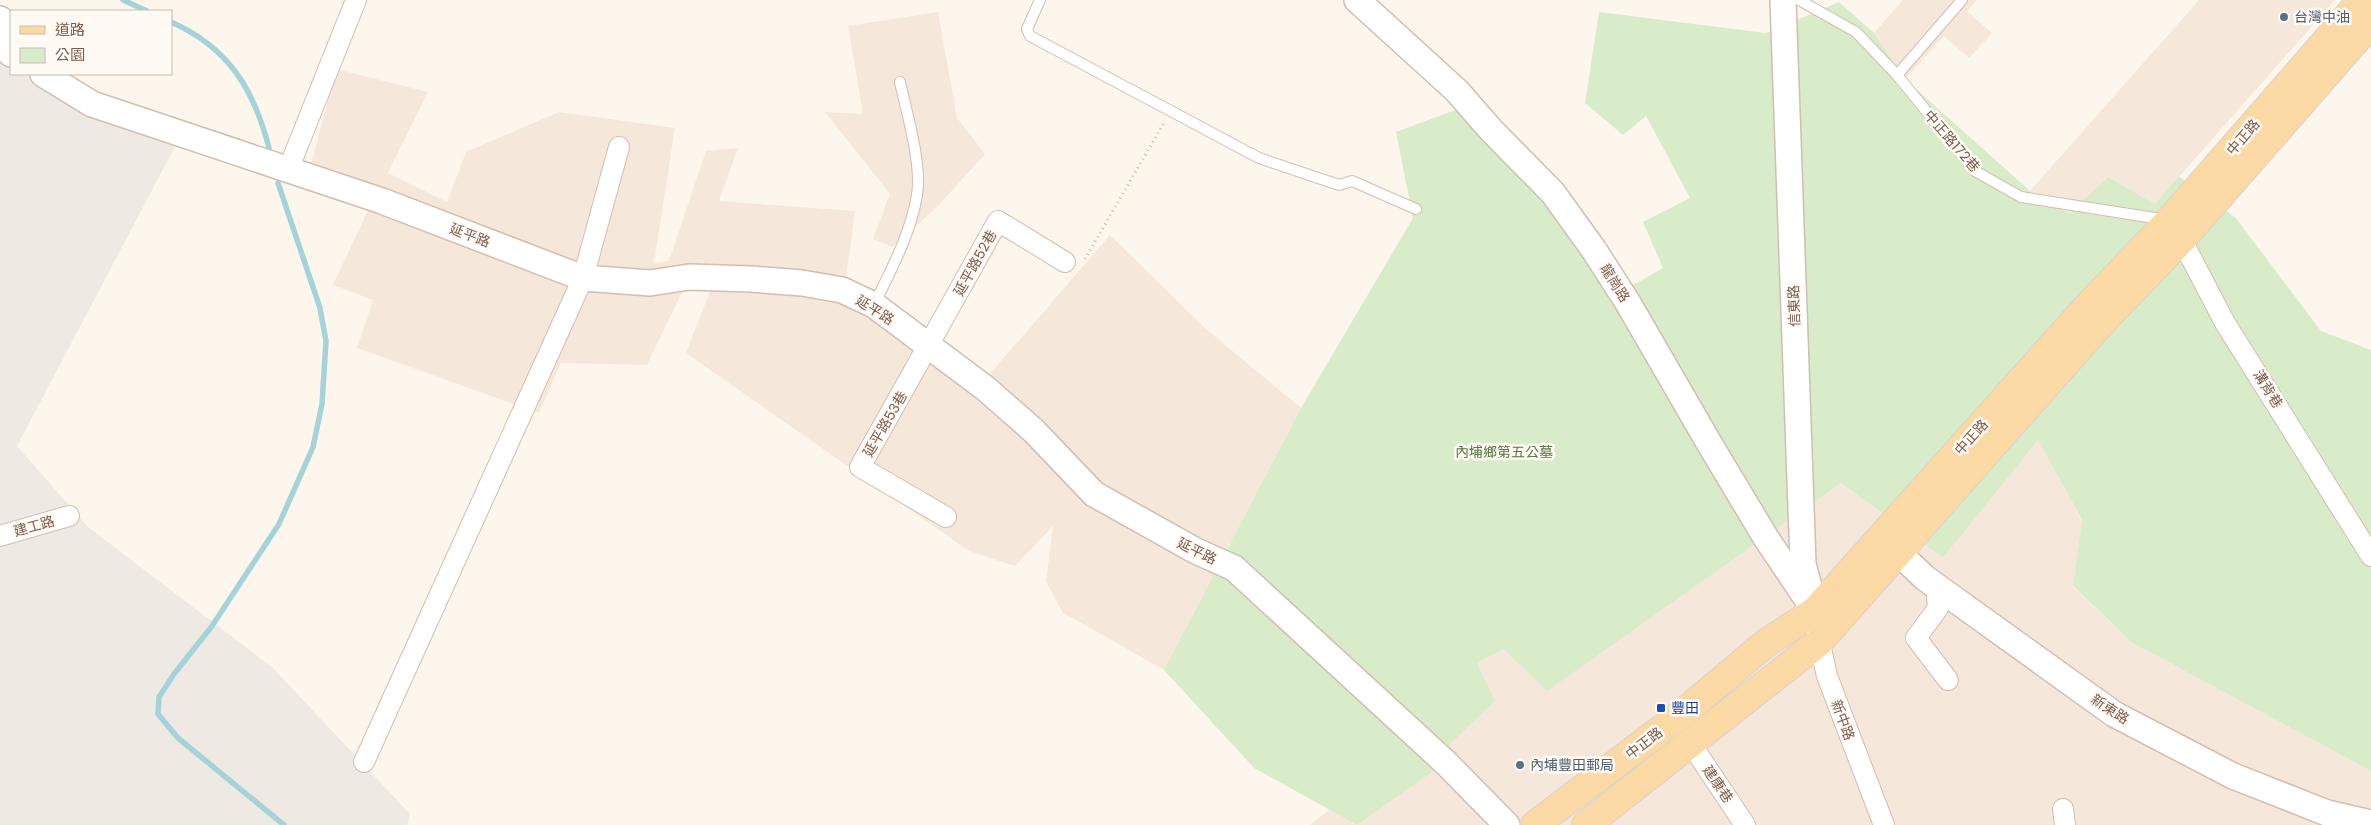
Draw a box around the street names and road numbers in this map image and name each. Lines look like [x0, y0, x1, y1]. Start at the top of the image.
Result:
street label: 中正路172巷 [1919, 106, 1985, 176]
street label: 中正路 [2222, 115, 2264, 159]
street label: 延平路 [447, 218, 493, 252]
street label: 延平路52巷 [949, 226, 1001, 300]
street label: 龍崗路 [1595, 260, 1635, 306]
street label: 信東路 [1783, 285, 1805, 327]
street label: 延平路 [852, 290, 898, 330]
street label: 溝背巷 [2248, 366, 2288, 412]
street label: 延平路53巷 [858, 387, 912, 461]
street label: 中正路 [1950, 415, 1992, 459]
street label: 建工路 [11, 511, 57, 541]
street label: 延平路 [1174, 533, 1220, 569]
street label: 新東路 [2087, 689, 2133, 729]
street label: 新中路 [1826, 697, 1860, 743]
street label: 中正路 [1621, 722, 1667, 764]
street label: 建康巷 [1698, 761, 1738, 807]

